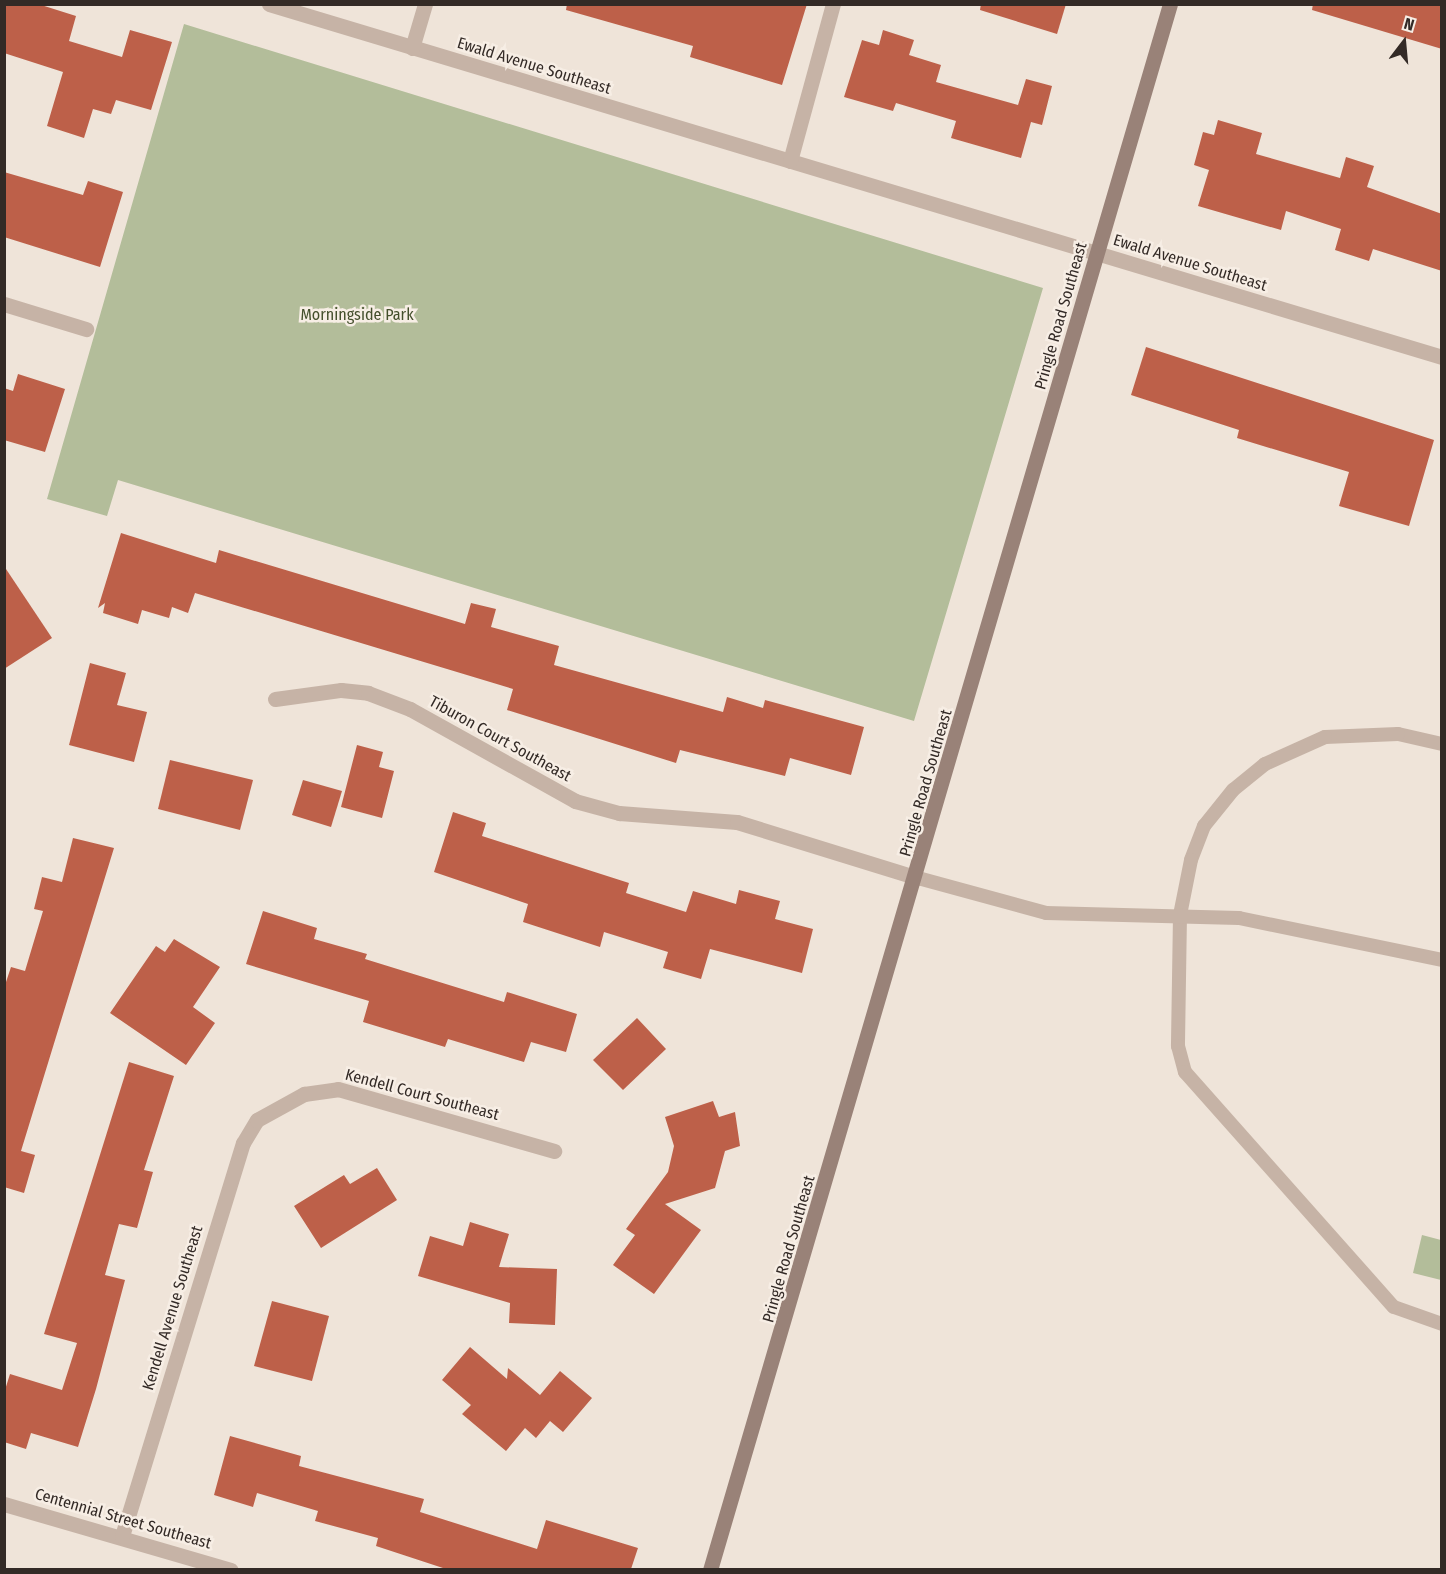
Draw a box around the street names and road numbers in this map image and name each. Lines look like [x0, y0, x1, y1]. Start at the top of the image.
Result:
street label: Ewald Avenue Southeast [455, 33, 613, 99]
street label: Ewald Avenue Southeast [1111, 230, 1269, 296]
street label: Pringle Road Southeast [1031, 240, 1091, 392]
street label: Tiburon Court Southeast [426, 692, 574, 786]
street label: Pringle Road Southeast [896, 707, 956, 859]
street label: Kendell Court Southeast [343, 1065, 501, 1125]
street label: Pringle Road Southeast [759, 1173, 819, 1325]
street label: Kendell Avenue Southeast [139, 1223, 207, 1393]
street label: Centennial Street Southeast [33, 1485, 213, 1553]

